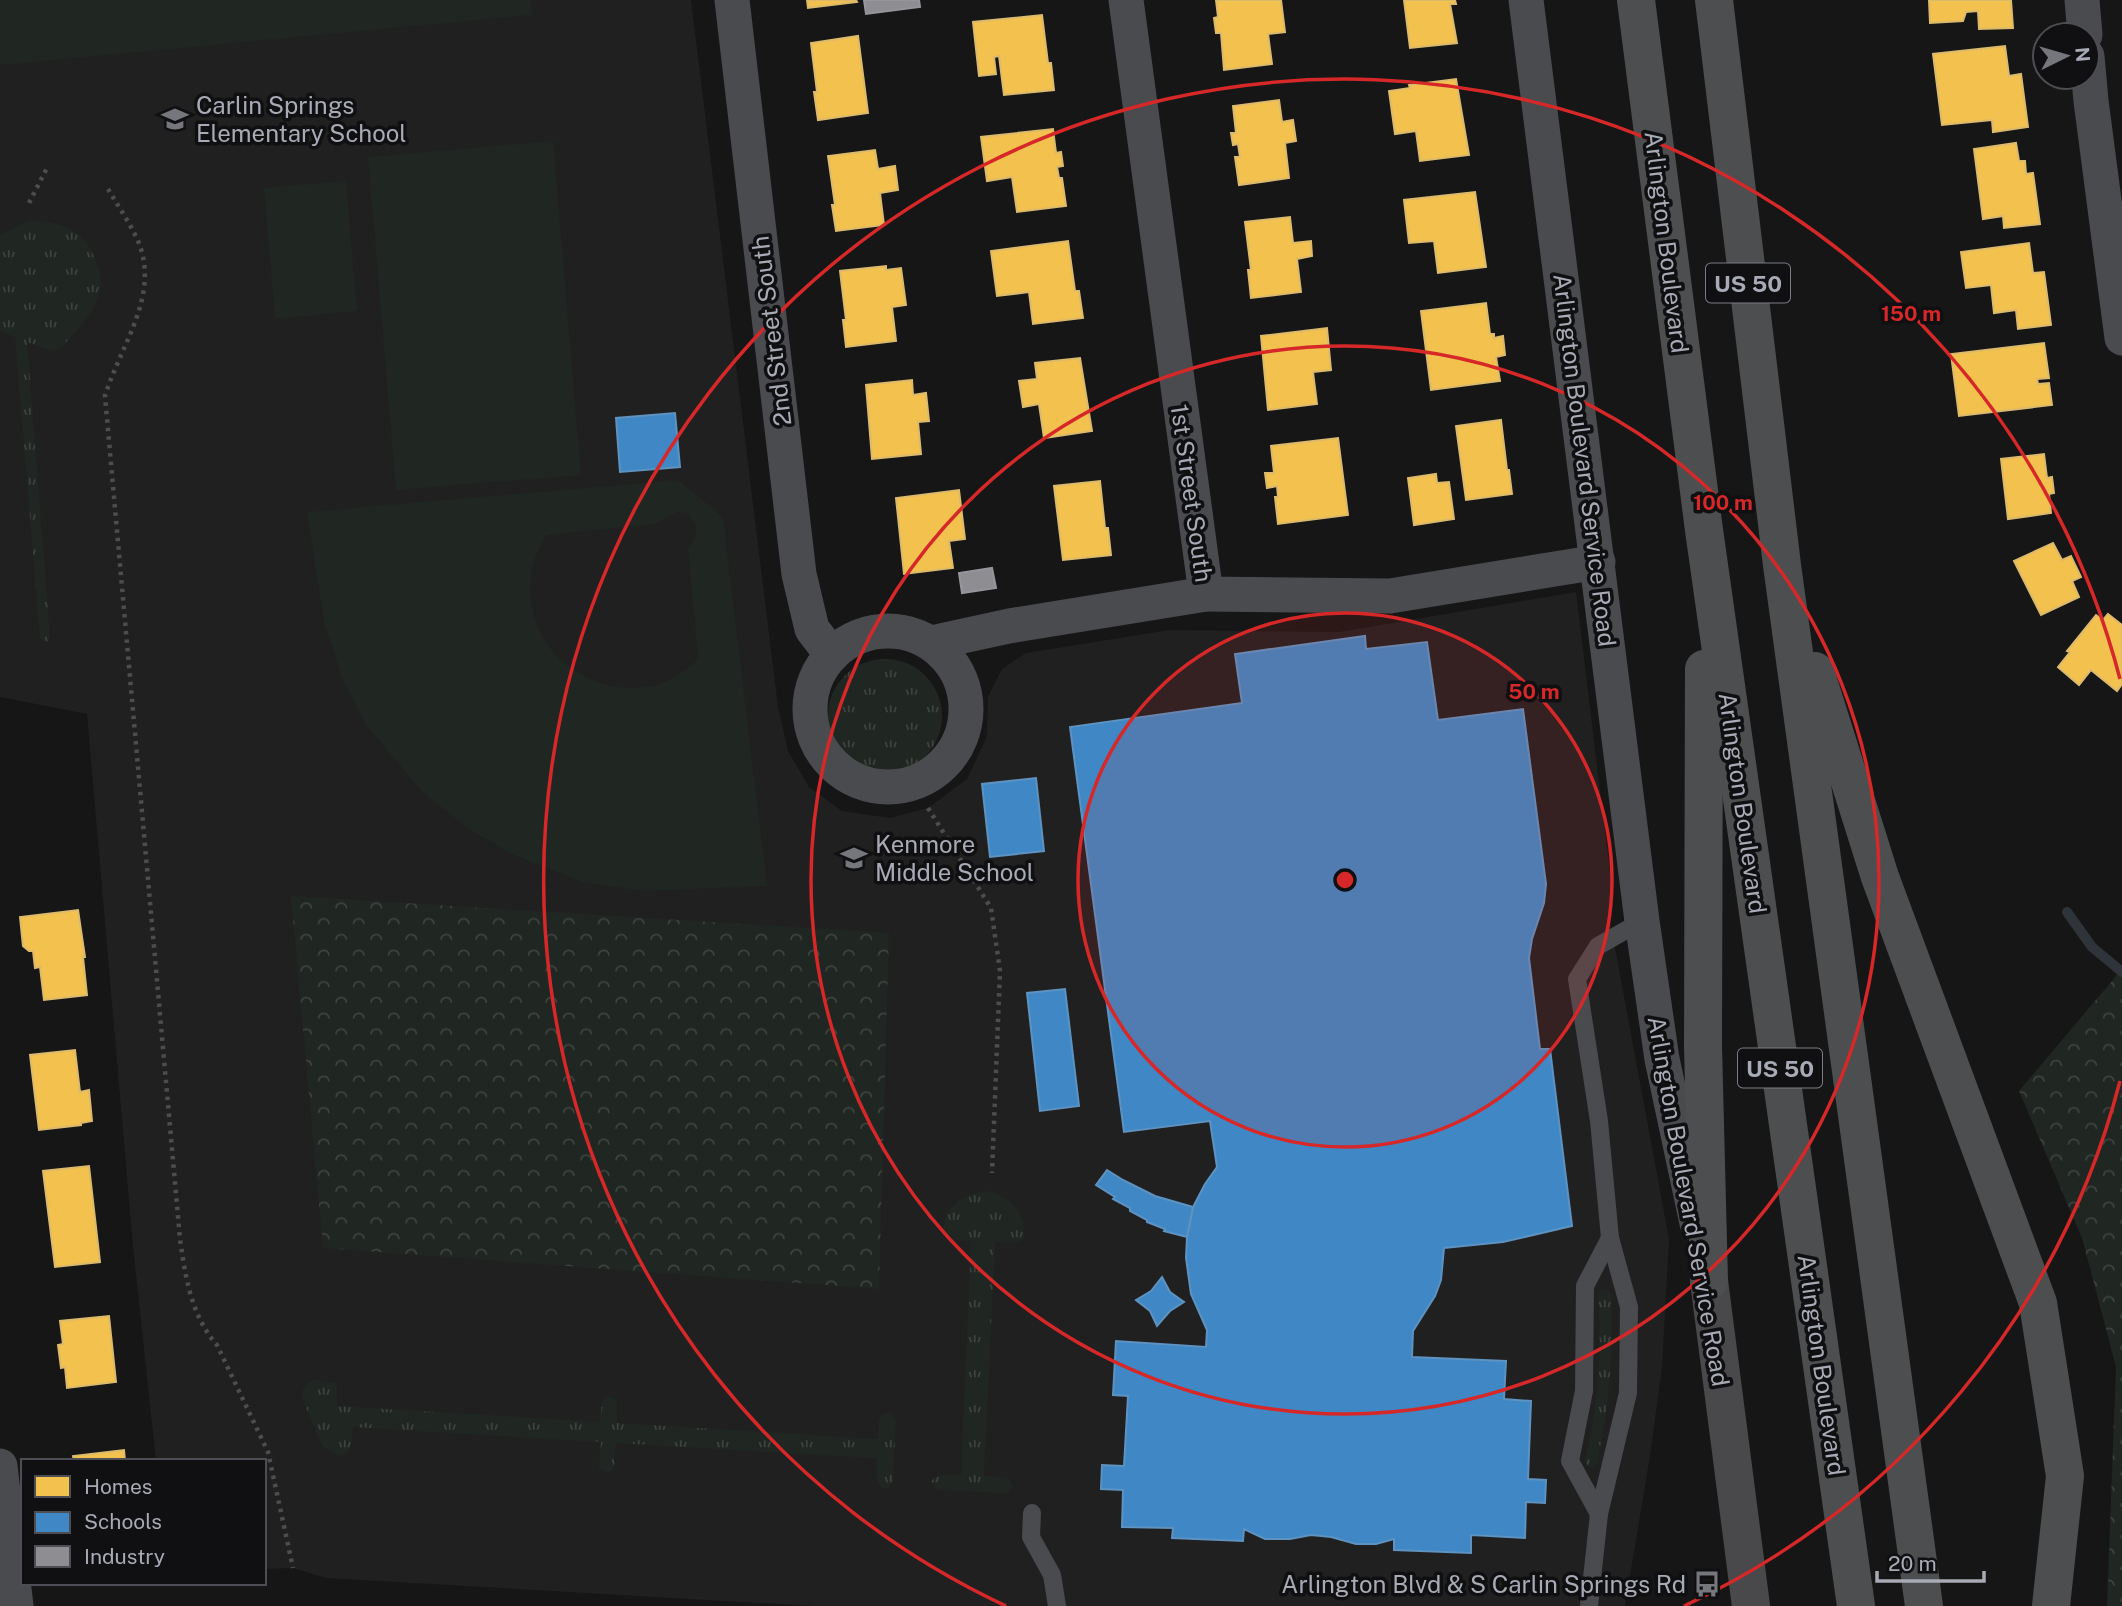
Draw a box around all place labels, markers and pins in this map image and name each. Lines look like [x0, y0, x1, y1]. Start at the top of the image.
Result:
place label: Carlin Springs Elementary School [196, 91, 407, 147]
school or university icon: Carlin Springs Elementary School [160, 104, 190, 134]
place label: Kenmore Middle School [875, 830, 1034, 886]
school or university icon: Kenmore Middle School [839, 843, 869, 873]
centre of rings [1333, 868, 1357, 892]
bus stop icon: Arlington Blvd & S Carlin Springs Rd [1692, 1569, 1722, 1599]
place label: Arlington Blvd & S Carlin Springs Rd [1281, 1570, 1686, 1598]

